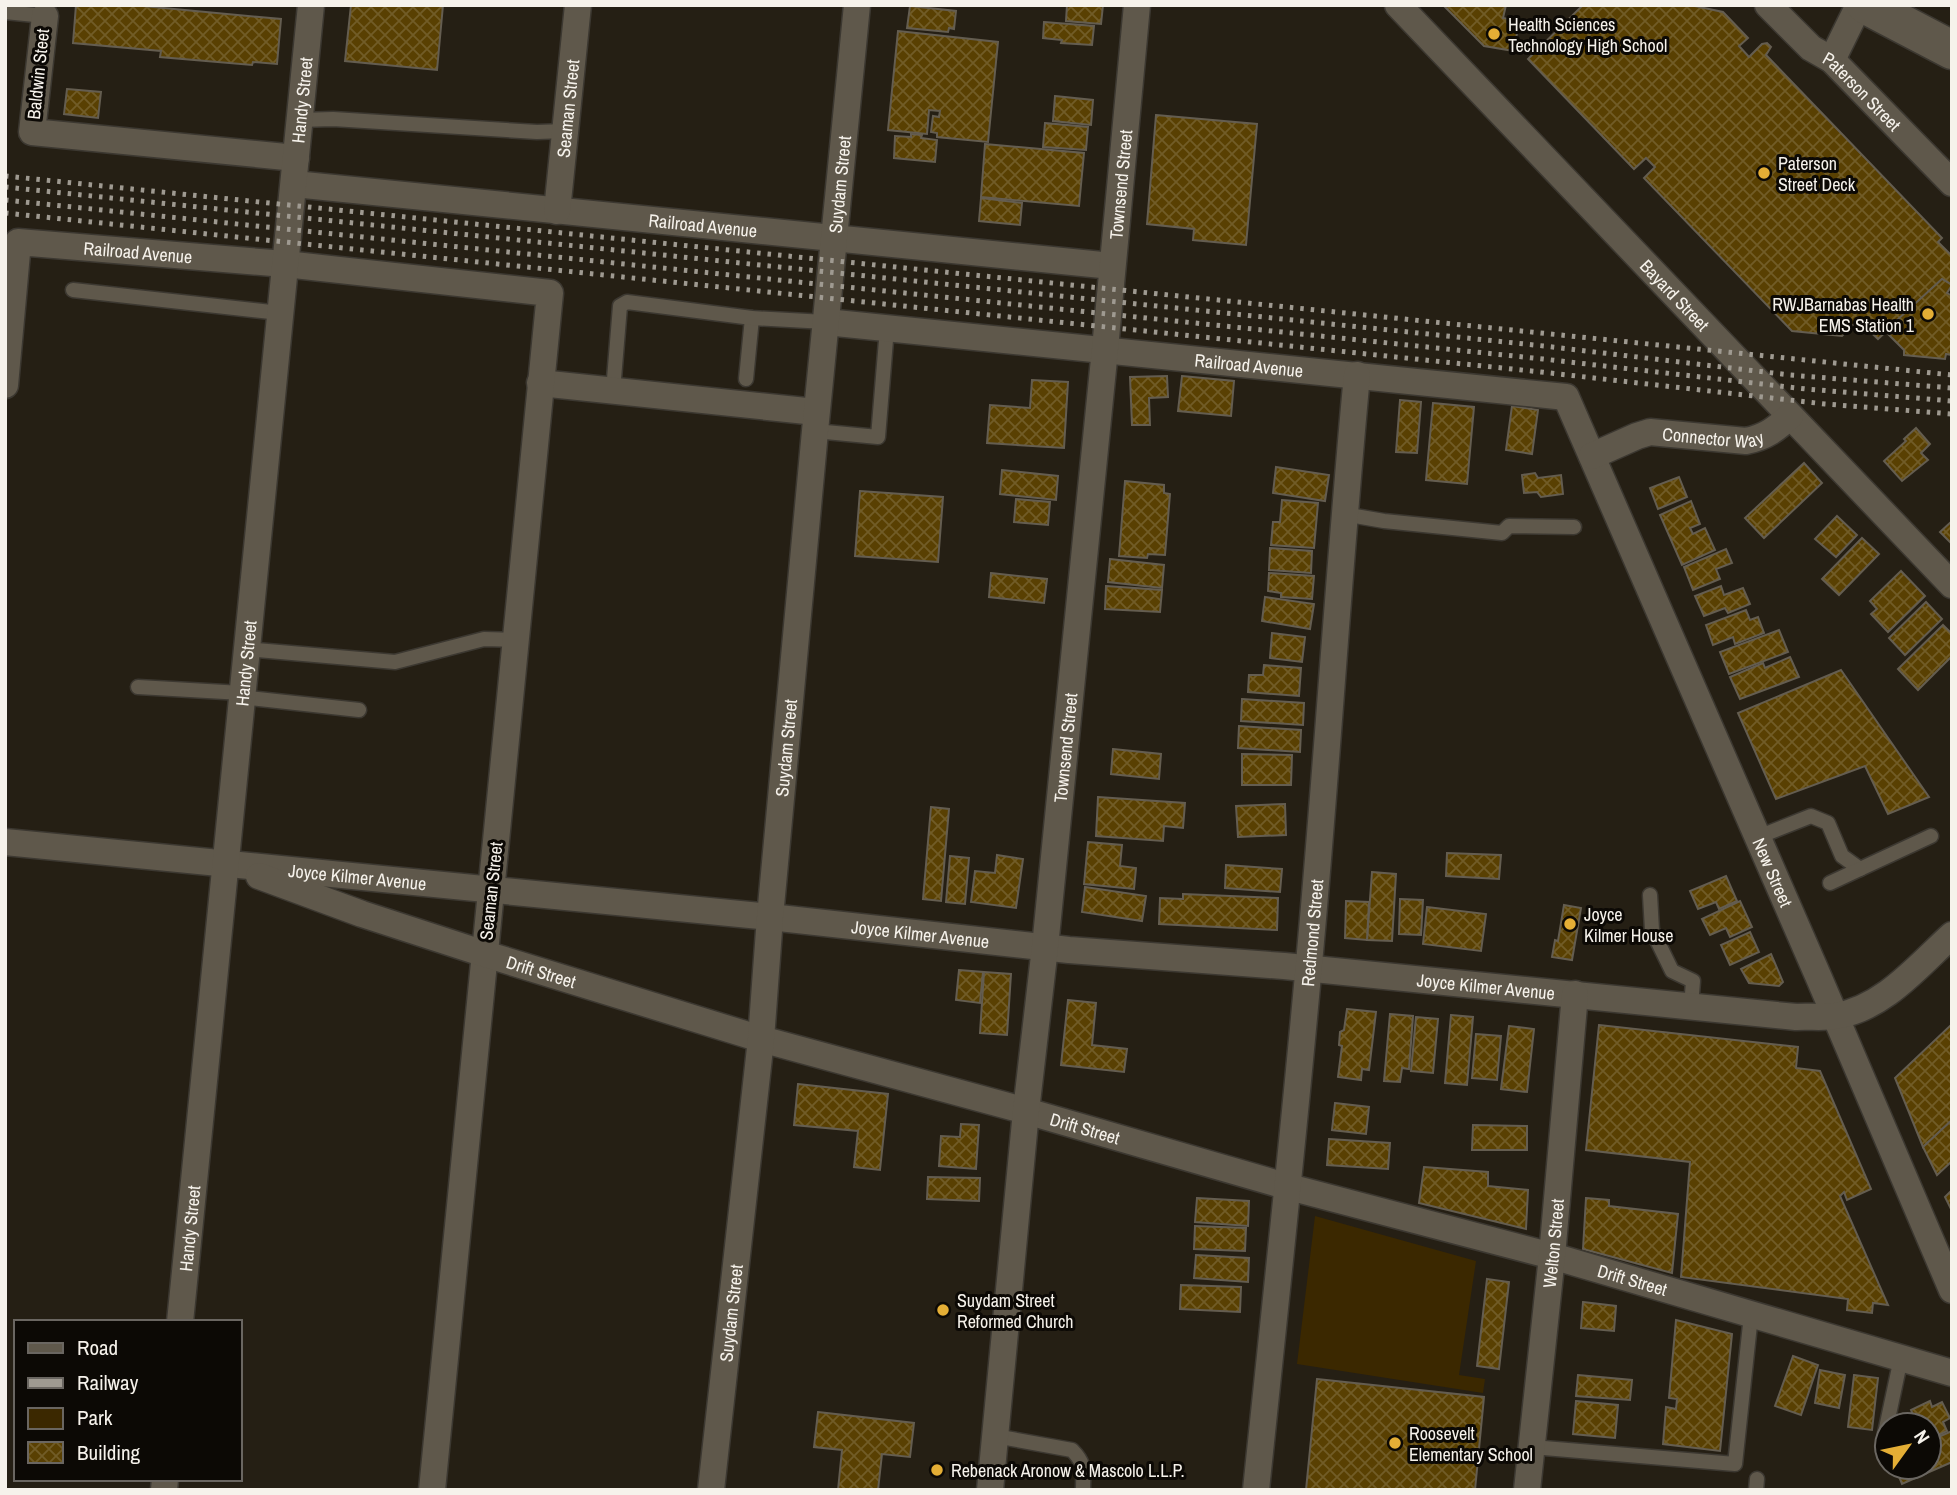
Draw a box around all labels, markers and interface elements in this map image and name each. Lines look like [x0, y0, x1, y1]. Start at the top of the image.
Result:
place label: Health Sciences Technology High School [1508, 12, 1667, 58]
marker: Health Sciences Technology High School [1486, 26, 1502, 42]
street label: Baldwin Steet [21, 27, 55, 121]
street label: Paterson Street [1819, 45, 1907, 136]
street label: Handy Street [285, 56, 318, 144]
street label: Seaman Street [550, 58, 585, 159]
street label: Townsend Street [1103, 129, 1138, 240]
street label: Suydam Street [822, 135, 857, 234]
place label: Paterson Street Deck [1778, 151, 1856, 197]
marker: Paterson Street Deck [1756, 165, 1772, 181]
street label: Railroad Avenue [647, 207, 758, 243]
street label: Railroad Avenue [83, 235, 193, 269]
street label: Bayard Street [1635, 254, 1715, 336]
place label: RWJBarnabas Health EMS Station 1 [1772, 292, 1915, 338]
marker: RWJBarnabas Health EMS Station 1 [1920, 306, 1936, 322]
street label: Railroad Avenue [1193, 347, 1304, 383]
street label: Connector Way [1661, 421, 1768, 454]
street label: Handy Street [229, 619, 262, 707]
street label: Townsend Street [1047, 692, 1083, 804]
street label: Suydam Street [769, 698, 803, 798]
street label: New Street [1747, 834, 1799, 911]
street label: Seaman Street [473, 841, 509, 941]
street label: Joyce Kilmer Avenue [287, 857, 427, 896]
street label: Redmond Street [1295, 878, 1329, 987]
place label: Joyce Kilmer House [1584, 902, 1673, 948]
street label: Joyce Kilmer Avenue [850, 914, 991, 954]
marker: Joyce Kilmer House [1562, 916, 1578, 932]
street label: Drift Street [503, 949, 579, 994]
street label: Joyce Kilmer Avenue [1416, 967, 1556, 1005]
street label: Drift Street [1047, 1106, 1123, 1150]
street label: Handy Street [173, 1184, 206, 1273]
street label: Welton Street [1536, 1198, 1569, 1289]
street label: Drift Street [1595, 1258, 1670, 1302]
street label: Suydam Street [713, 1263, 748, 1363]
place label: Suydam Street Reformed Church [957, 1288, 1073, 1334]
marker: Suydam Street Reformed Church [935, 1302, 951, 1318]
legend [14, 1320, 242, 1481]
text: Road [77, 1333, 118, 1362]
text: Railway [77, 1368, 139, 1397]
text: Park [77, 1403, 113, 1432]
north arrow [1873, 1411, 1943, 1481]
place label: Roosevelt Elementary School [1409, 1421, 1533, 1467]
text: N [1908, 1425, 1936, 1449]
marker: Roosevelt Elementary School [1387, 1435, 1403, 1451]
text: Building [77, 1438, 141, 1467]
place label: Rebenack Aronow & Mascolo L.L.P. [951, 1458, 1185, 1483]
marker: Rebenack Aronow & Mascolo L.L.P. [929, 1462, 945, 1478]

